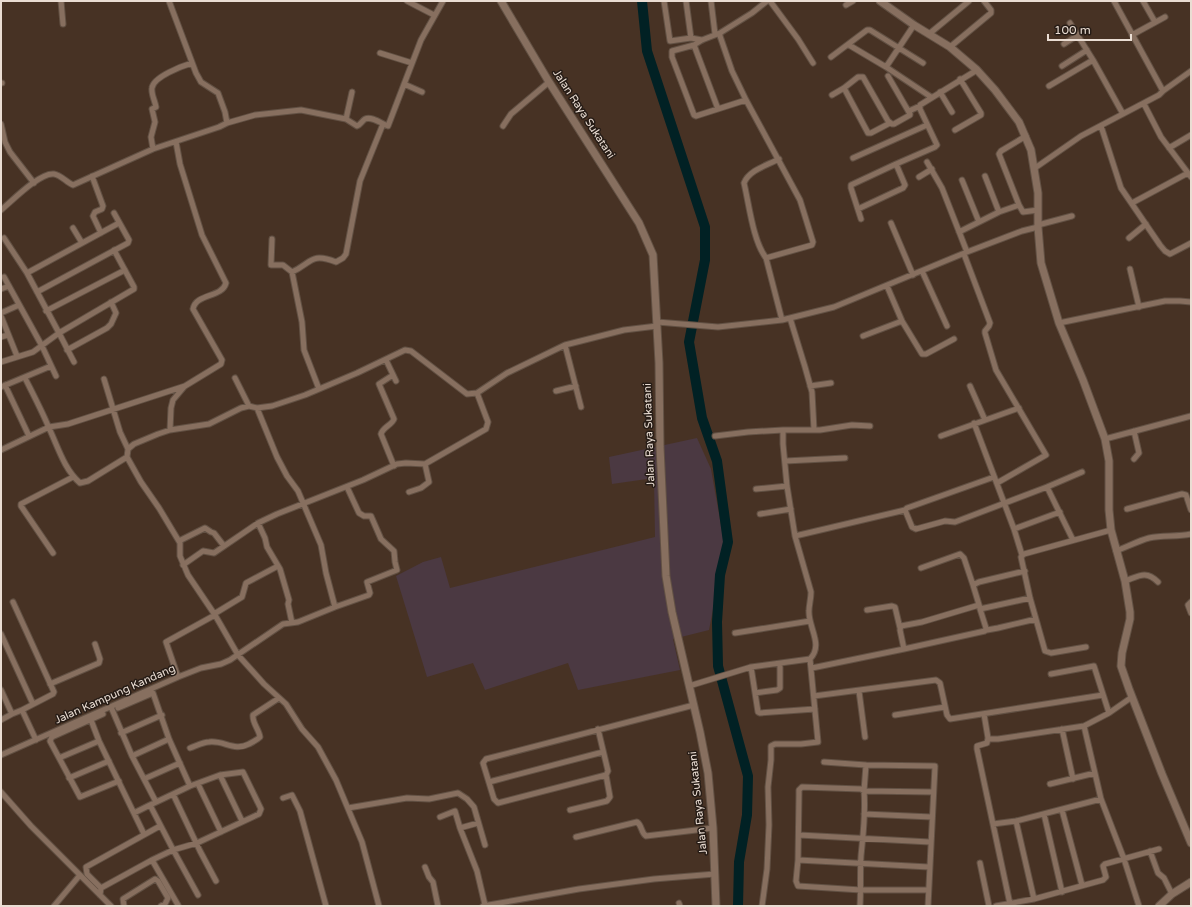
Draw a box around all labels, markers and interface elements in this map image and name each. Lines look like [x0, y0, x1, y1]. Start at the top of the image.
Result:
scale bar [1048, 16, 1131, 42]
text: 100 m [1054, 23, 1091, 37]
street label: Jalan Raya Sukatani [550, 67, 618, 161]
street label: Jalan Raya Sukatani [641, 383, 657, 487]
street label: Jalan Kampung Kandang [53, 661, 177, 726]
street label: Jalan Raya Sukatani [686, 751, 710, 855]

